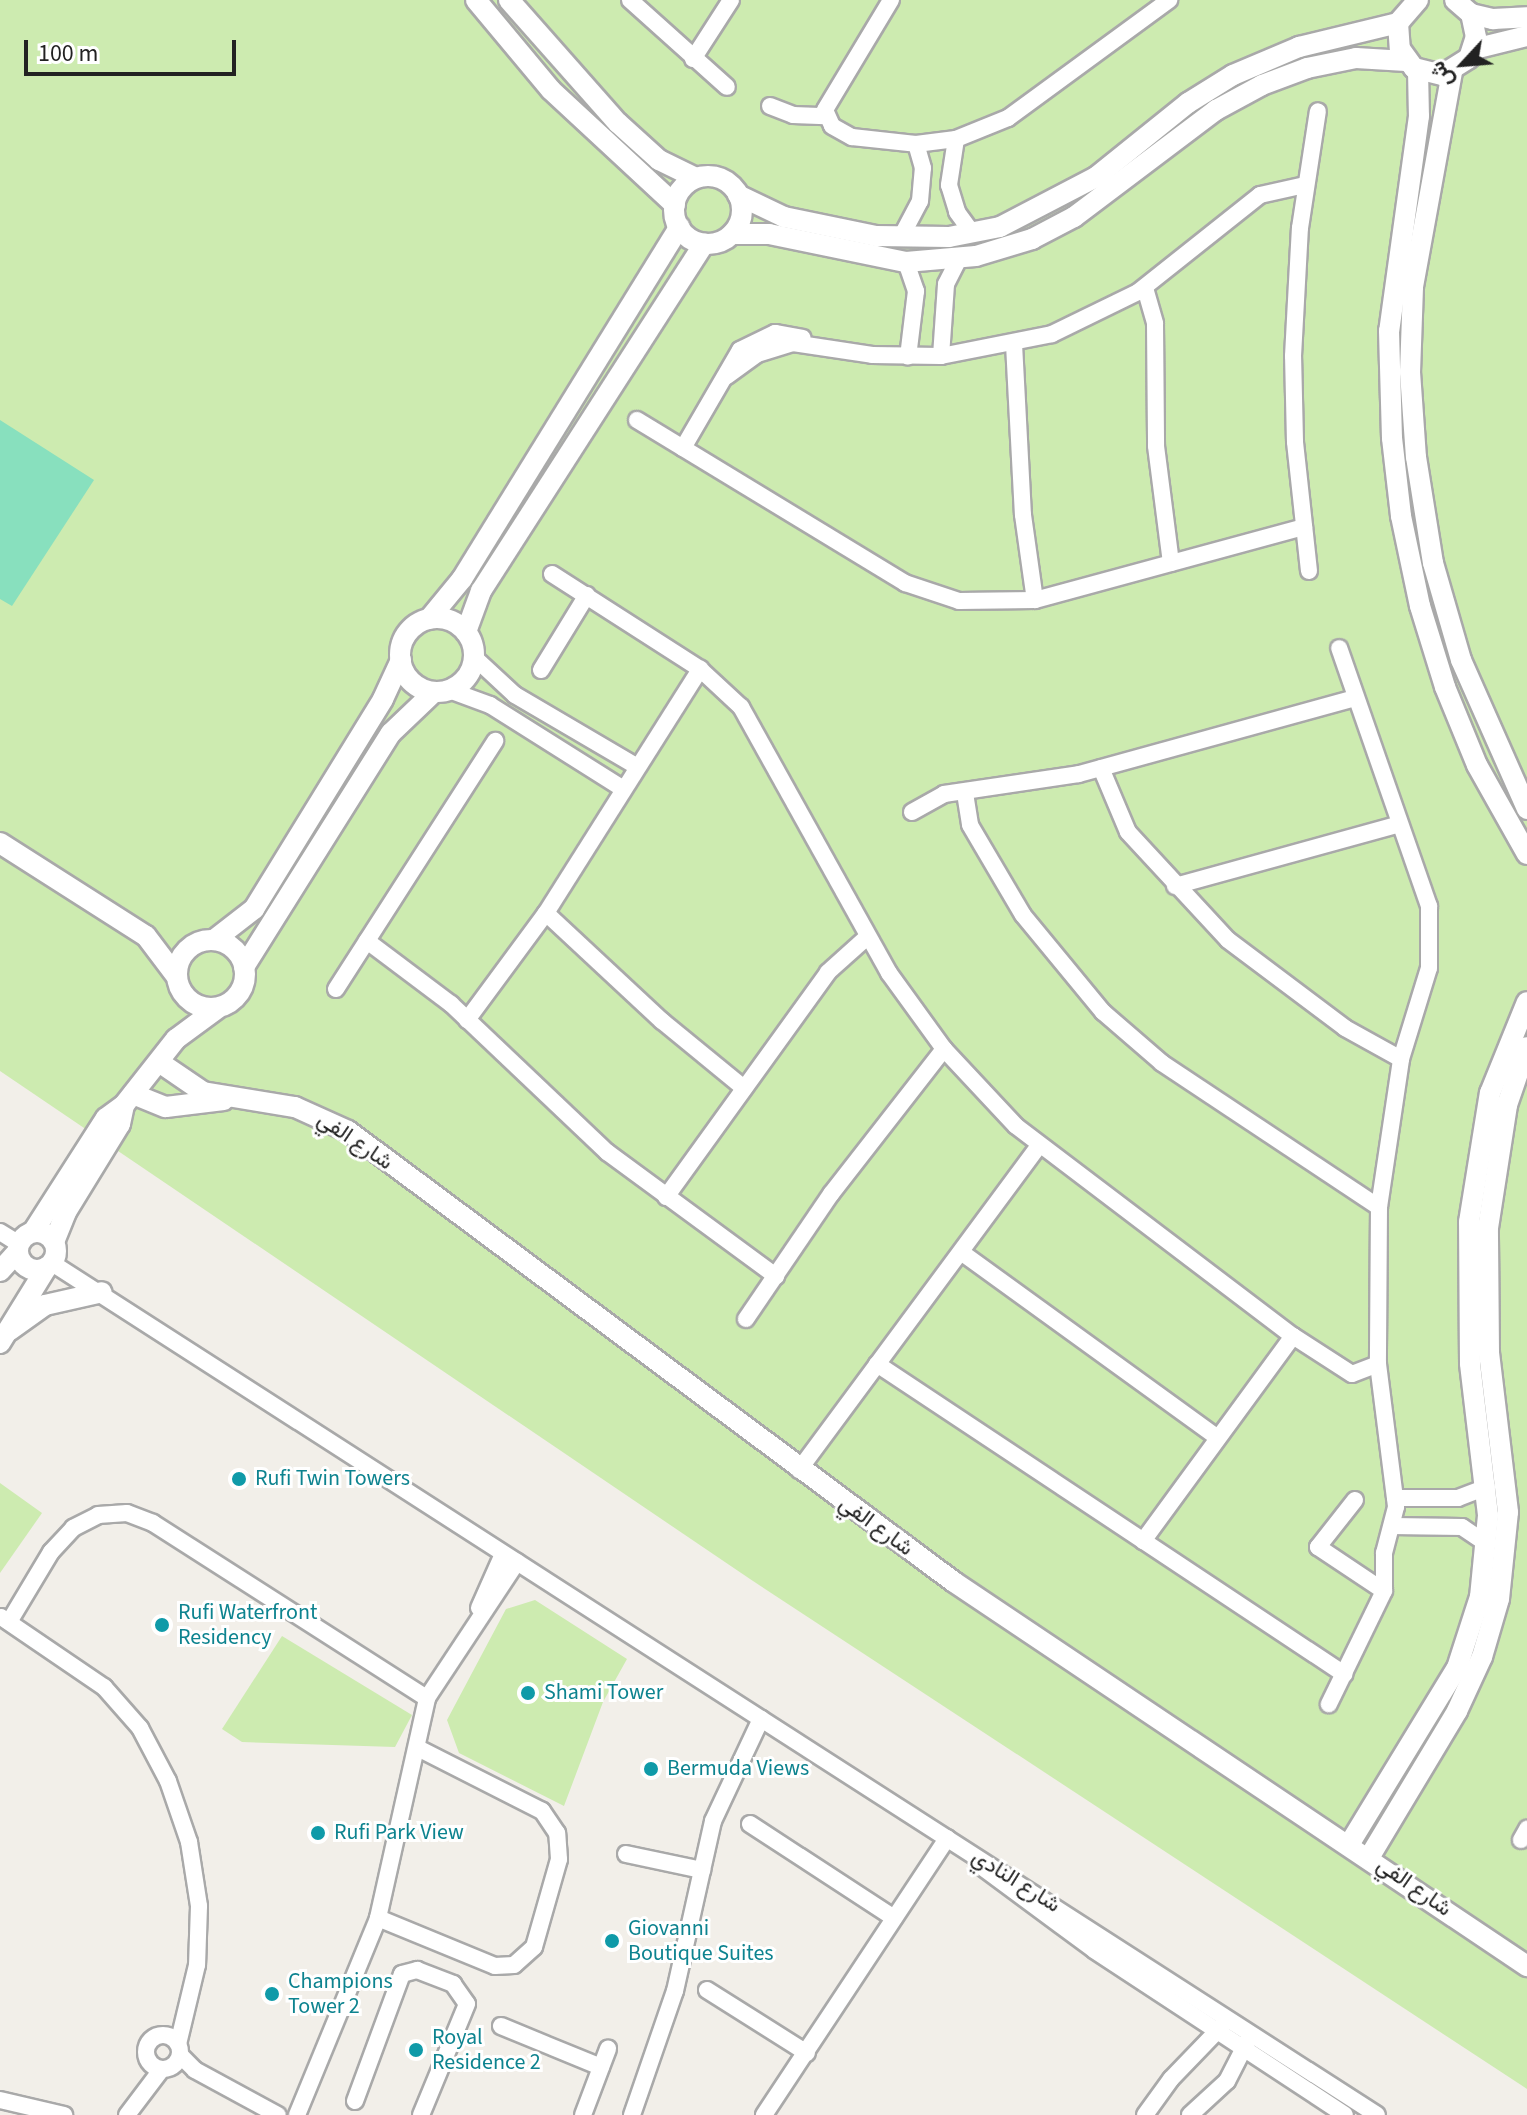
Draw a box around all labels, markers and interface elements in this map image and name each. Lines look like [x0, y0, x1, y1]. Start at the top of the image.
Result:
scale bar [28, 24, 240, 74]
north arrow [1423, 24, 1503, 104]
text: 100 m [38, 36, 98, 71]
text: ش [1421, 56, 1462, 93]
street label: شارع الفي [312, 1106, 398, 1176]
place label: Rufi Twin Towers [255, 1466, 410, 1492]
marker: Rufi Twin Towers [230, 1470, 248, 1488]
street label: شارع الفي [834, 1490, 918, 1562]
place label: Rufi Waterfront Residency [178, 1599, 317, 1650]
marker: Rufi Waterfront Residency [153, 1616, 171, 1634]
place label: Shami Tower [544, 1680, 663, 1706]
marker: Shami Tower [519, 1684, 537, 1702]
place label: Bermuda Views [667, 1756, 809, 1782]
marker: Bermuda Views [642, 1760, 660, 1778]
place label: Rufi Park View [334, 1820, 464, 1846]
marker: Rufi Park View [309, 1824, 327, 1842]
street label: شارع النادي [967, 1843, 1065, 1919]
street label: شارع الفي [1371, 1852, 1457, 1922]
place label: Giovanni Boutique Suites [628, 1915, 774, 1966]
marker: Giovanni Boutique Suites [603, 1932, 621, 1950]
place label: Champions Tower 2 [288, 1968, 393, 2020]
marker: Champions Tower 2 [263, 1985, 281, 2003]
place label: Royal Residence 2 [432, 2024, 541, 2076]
marker: Royal Residence 2 [407, 2041, 425, 2059]

